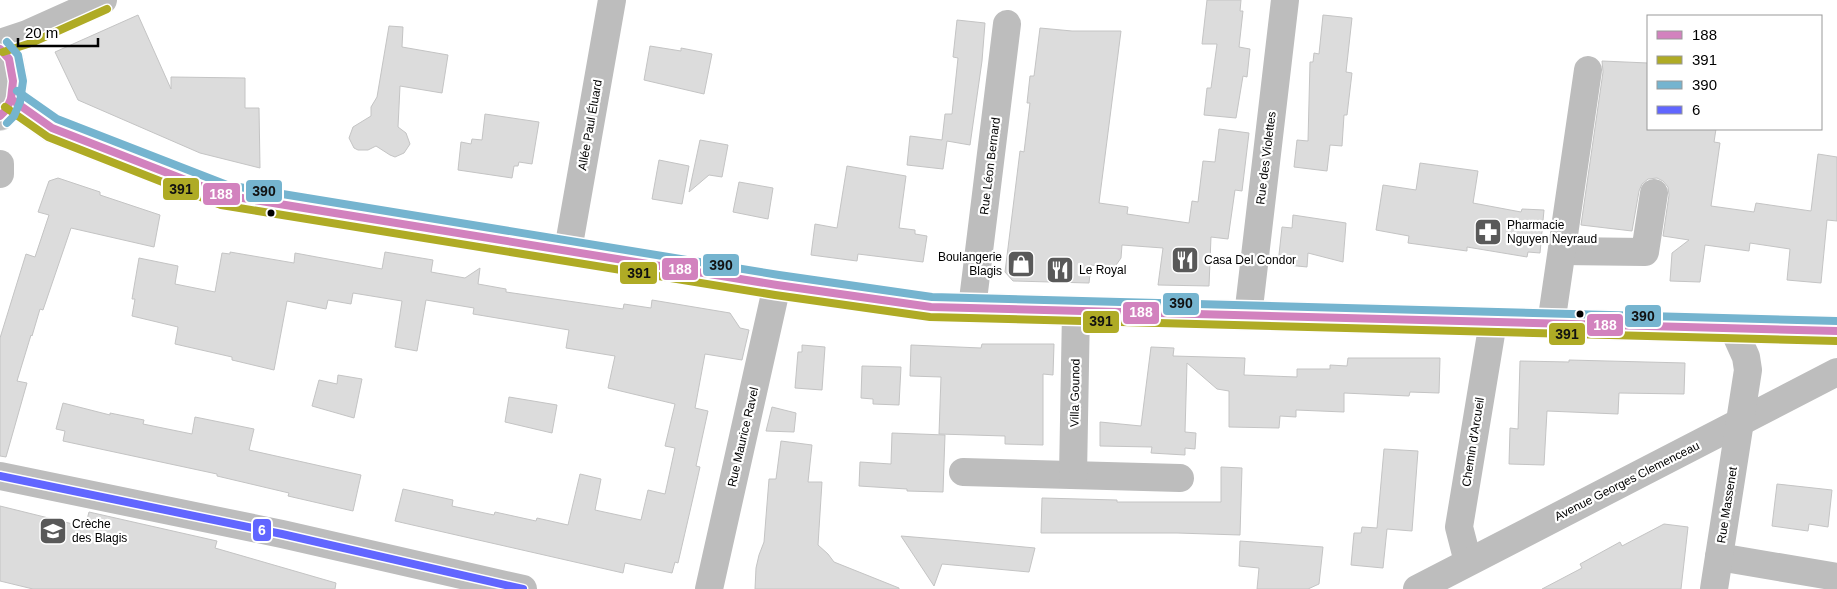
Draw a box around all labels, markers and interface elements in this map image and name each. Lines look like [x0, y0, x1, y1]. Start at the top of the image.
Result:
scale bar [18, 15, 98, 47]
legend [1647, 15, 1822, 130]
text: 20 m [25, 24, 58, 41]
text: 188 [1692, 26, 1717, 43]
text: 391 [1692, 51, 1717, 68]
text: 390 [1692, 76, 1717, 93]
street label: Allée Paul Éluard [574, 78, 605, 172]
text: 6 [1692, 101, 1700, 118]
street label: Rue des Violettes [1253, 111, 1279, 205]
street label: Rue Léon Bernard [977, 116, 1003, 216]
line badge: 391 [162, 177, 200, 201]
line badge: 390 [245, 179, 283, 203]
text: 391 [169, 181, 193, 197]
line badge: 188 [202, 182, 241, 206]
text: 390 [252, 183, 276, 199]
text: 188 [209, 186, 233, 202]
unlabelled marker [266, 208, 276, 218]
pharmacy icon: Pharmacie Nguyen Neyraud [1473, 217, 1503, 247]
place label: Pharmacie Nguyen Neyraud [1507, 218, 1597, 246]
restaurant icon: Casa Del Condor [1170, 245, 1200, 275]
shop icon: Boulangerie Blagis [1006, 249, 1036, 279]
place label: Boulangerie Blagis [938, 250, 1002, 278]
line badge: 390 [702, 253, 740, 277]
place label: Casa Del Condor [1204, 253, 1296, 267]
restaurant icon: Le Royal [1045, 255, 1075, 285]
line badge: 188 [661, 257, 699, 281]
text: 390 [709, 257, 733, 273]
line badge: 391 [619, 261, 658, 285]
text: 188 [668, 261, 692, 277]
place label: Le Royal [1079, 263, 1126, 277]
text: 391 [627, 265, 651, 281]
line badge: 390 [1162, 292, 1200, 316]
text: 390 [1169, 295, 1193, 311]
line badge: 188 [1122, 301, 1160, 325]
text: 188 [1129, 304, 1153, 320]
line badge: 390 [1624, 304, 1662, 328]
text: 390 [1631, 308, 1655, 324]
unlabelled marker [1575, 309, 1585, 319]
line badge: 391 [1082, 310, 1120, 334]
text: 391 [1089, 313, 1113, 329]
line badge: 188 [1586, 313, 1624, 337]
text: 188 [1593, 317, 1617, 333]
line badge: 391 [1548, 322, 1586, 346]
text: 391 [1555, 326, 1579, 342]
street label: Villa Gounod [1067, 359, 1083, 427]
street label: Rue Maurice Ravel [725, 386, 761, 488]
street label: Chemin d'Arcueil [1459, 396, 1487, 488]
street label: Avenue Georges Clemenceau [1552, 438, 1702, 524]
street label: Rue Massenet [1714, 465, 1740, 544]
school or university icon: Crèche des Blagis [38, 516, 68, 546]
place label: Crèche des Blagis [72, 517, 127, 545]
line badge: 6 [252, 518, 272, 542]
text: 6 [258, 522, 266, 538]

